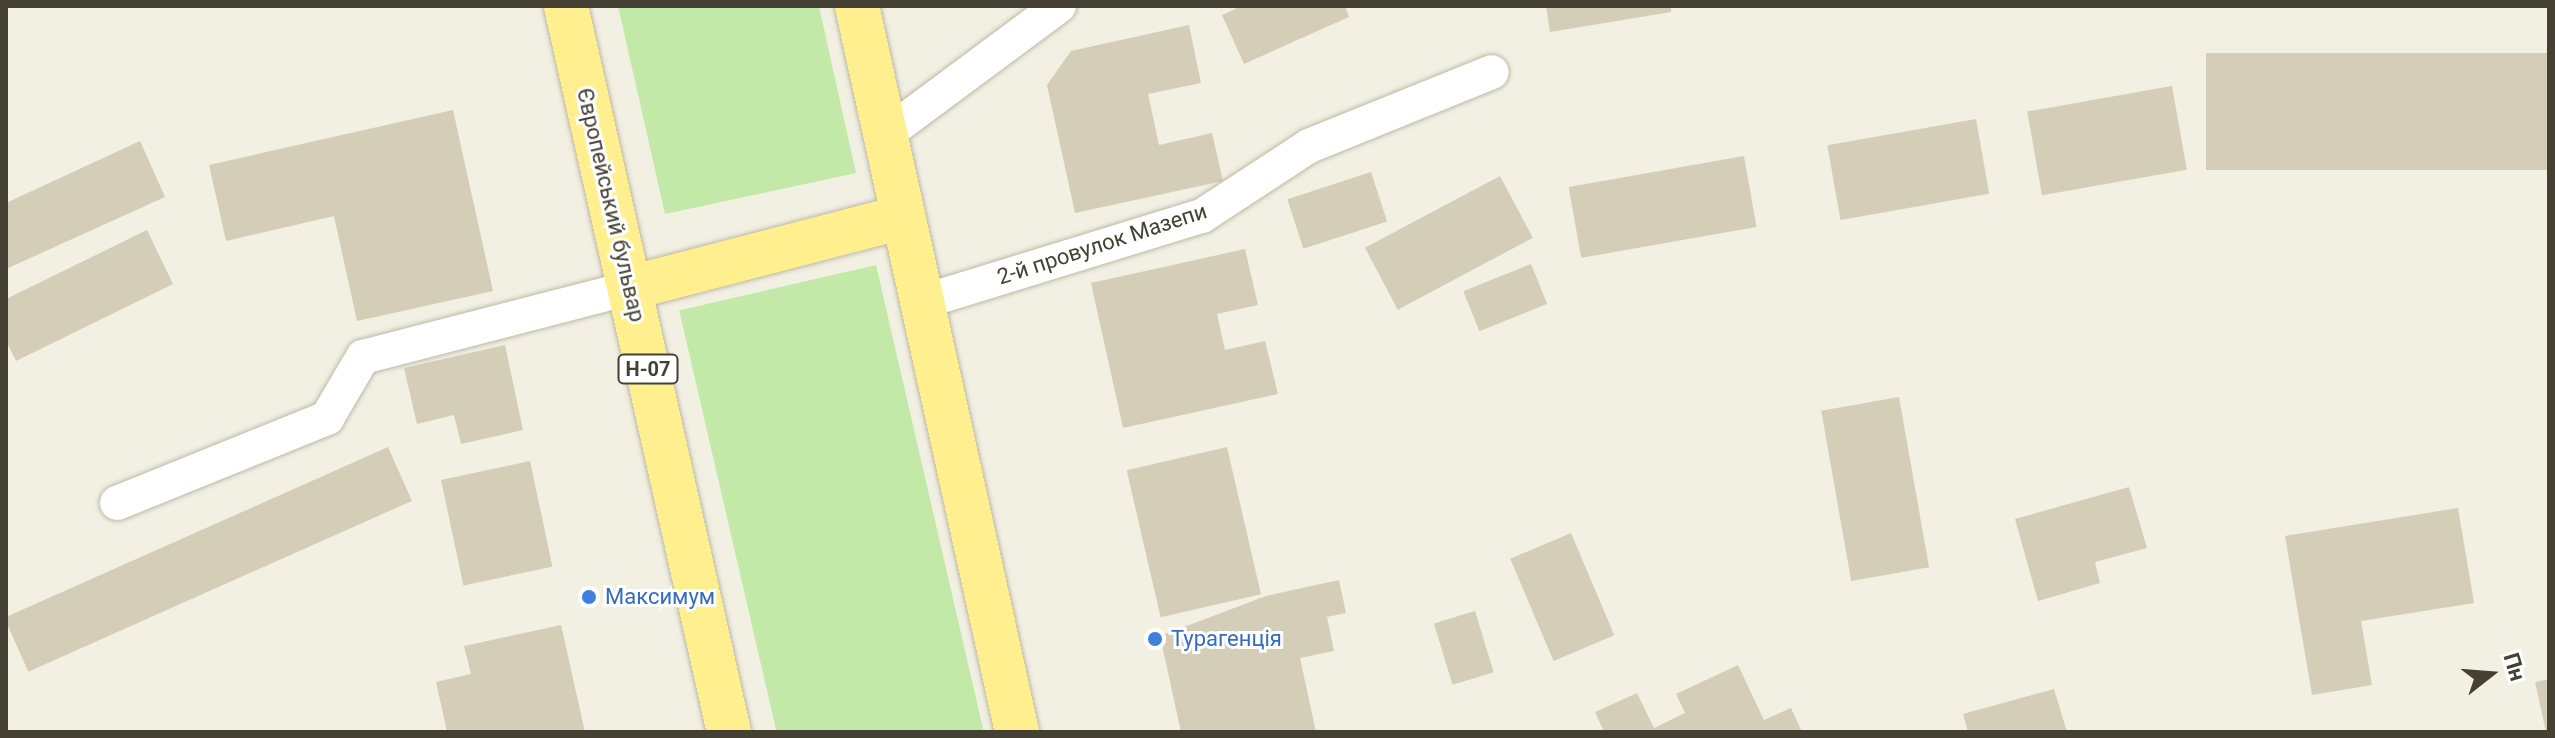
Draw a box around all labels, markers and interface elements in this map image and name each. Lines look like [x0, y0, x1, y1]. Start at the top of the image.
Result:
street label: Європейський бульвар [571, 85, 651, 325]
street label: 2-й провулок Мазепи [994, 198, 1210, 290]
road number: Н-07 [616, 353, 680, 385]
place label: Максимум [605, 584, 715, 610]
marker: Максимум [580, 588, 598, 606]
place label: Турагенція [1171, 626, 1282, 652]
marker: Турагенція [1146, 630, 1164, 648]
north arrow [2451, 634, 2531, 714]
text: Пн [2498, 650, 2530, 684]

